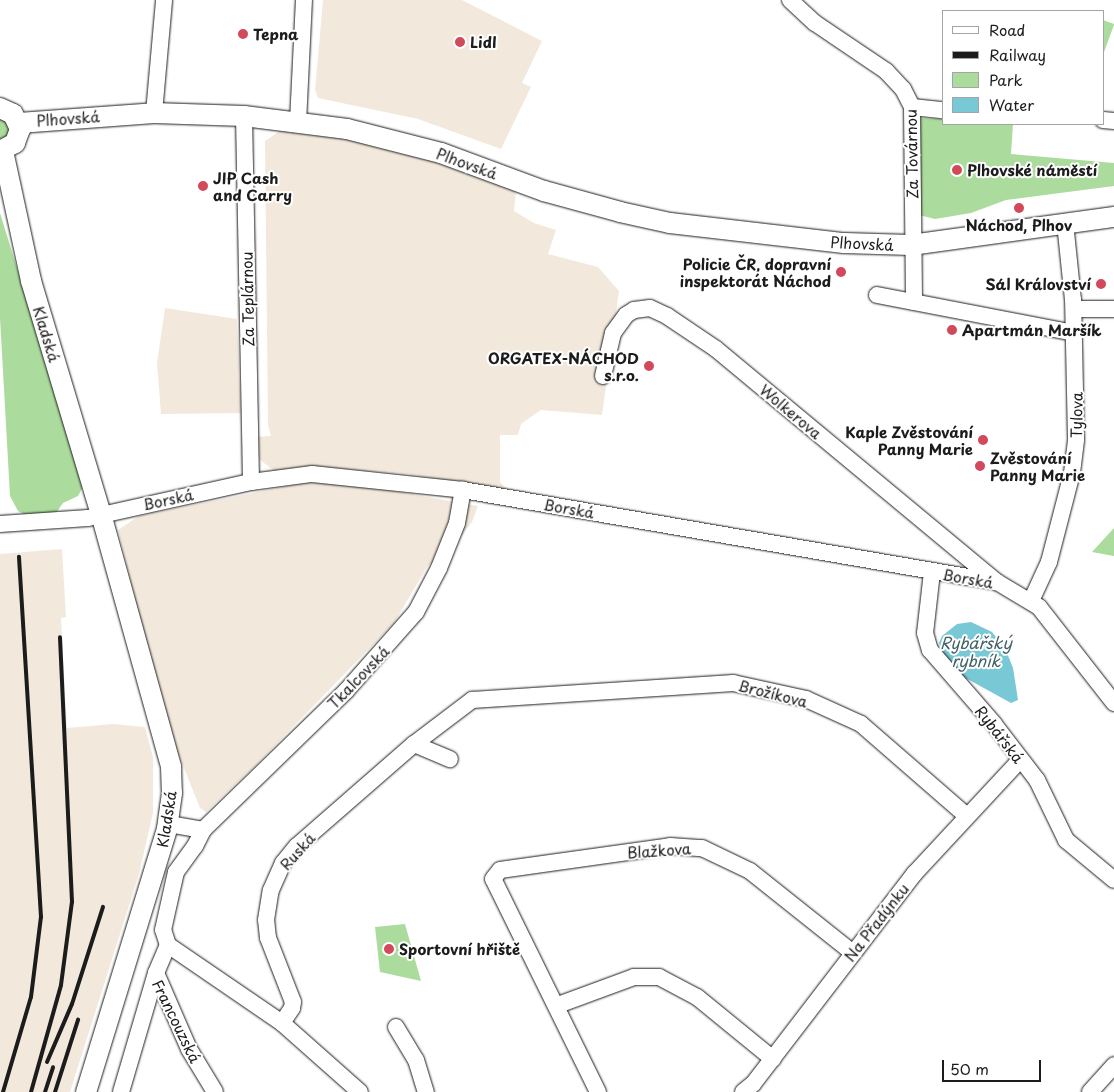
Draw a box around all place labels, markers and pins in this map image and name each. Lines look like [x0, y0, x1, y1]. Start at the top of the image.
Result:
place label: Tepna [253, 25, 299, 43]
marker: Tepna [237, 28, 249, 40]
place label: Lidl [470, 33, 497, 51]
marker: Lidl [454, 36, 466, 48]
place label: Plhovské náměstí [967, 161, 1098, 179]
marker: Plhovské náměstí [951, 164, 963, 176]
place label: JIP Cash and Carry [213, 168, 292, 203]
marker: JIP Cash and Carry [197, 180, 209, 192]
marker: Náchod, Plhov [1013, 202, 1025, 214]
place label: Náchod, Plhov [966, 216, 1072, 234]
place label: Policie ČR, dopravní inspektorát Náchod [679, 254, 831, 289]
marker: Policie ČR, dopravní inspektorát Náchod [835, 266, 847, 278]
place label: Sál Království [985, 275, 1091, 293]
marker: Sál Království [1095, 278, 1107, 290]
place label: Apartmán Maršík [962, 321, 1101, 339]
marker: Apartmán Maršík [946, 324, 958, 336]
place label: ORGATEX-NÁCHOD s.r.o. [488, 348, 639, 383]
marker: ORGATEX-NÁCHOD s.r.o. [643, 360, 655, 372]
place label: Kaple Zvěstování Panny Marie [844, 422, 973, 457]
marker: Kaple Zvěstování Panny Marie [977, 434, 989, 446]
place label: Zvěstování Panny Marie [990, 448, 1085, 483]
marker: Zvěstování Panny Marie [974, 460, 986, 472]
place label: Sportovní hřiště [399, 940, 520, 958]
marker: Sportovní hřiště [383, 943, 395, 955]

